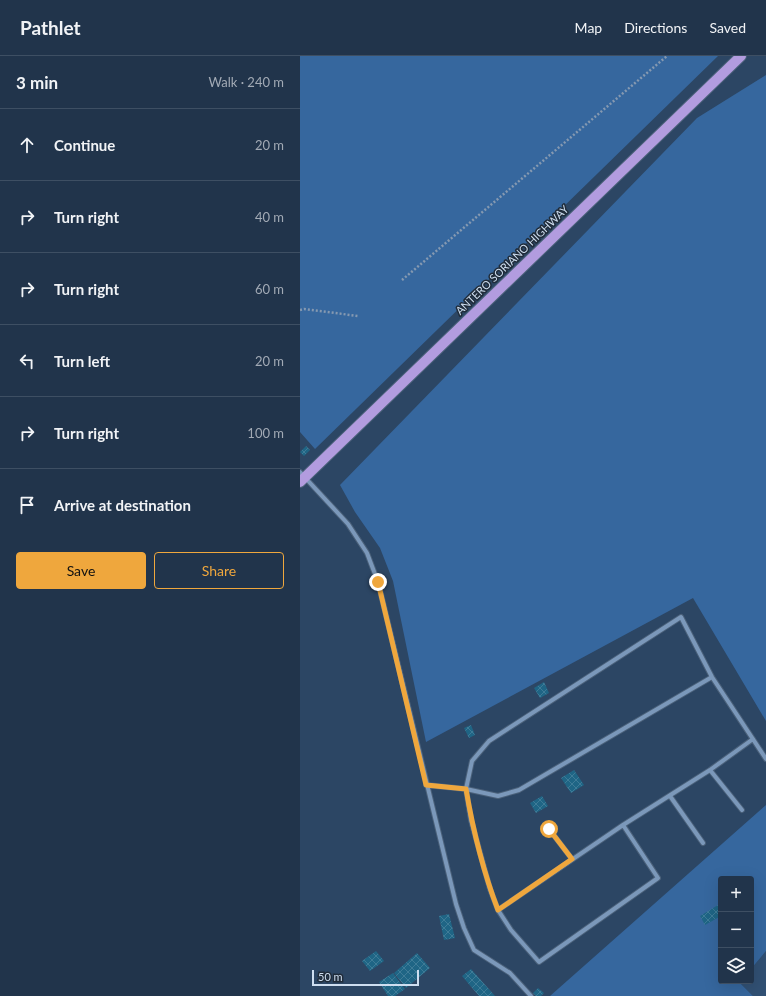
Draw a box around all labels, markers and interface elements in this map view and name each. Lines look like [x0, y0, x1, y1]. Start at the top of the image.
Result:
text: Pathlet [20, 16, 81, 39]
text: Map [575, 19, 602, 36]
text: Directions [624, 19, 687, 36]
text: Saved [709, 19, 746, 36]
text: 3 min [16, 72, 58, 93]
text: Walk · 240 m [208, 74, 284, 90]
icon: ahead [16, 134, 38, 156]
text: Continue [54, 136, 115, 154]
text: 20 m [255, 137, 284, 153]
street label: ANTERO SORIANO HIGHWAY [453, 202, 571, 317]
icon: right [16, 206, 38, 228]
text: Turn right [54, 208, 119, 226]
text: 40 m [255, 209, 284, 225]
icon: right [16, 278, 38, 300]
text: Turn right [54, 280, 119, 298]
text: 60 m [255, 281, 284, 297]
icon: left [16, 350, 38, 372]
text: Turn left [54, 352, 110, 370]
text: 20 m [255, 353, 284, 369]
icon: right [16, 422, 38, 444]
text: Turn right [54, 424, 119, 442]
text: 100 m [247, 425, 284, 441]
icon: arrive [16, 494, 38, 516]
text: Arrive at destination [54, 496, 191, 514]
button: Save [16, 552, 146, 589]
button: Share [154, 552, 284, 589]
route end [369, 573, 387, 591]
route start [540, 820, 558, 838]
map controls [718, 876, 754, 984]
button: + [718, 876, 754, 912]
button: − [718, 912, 754, 948]
button: layers [718, 948, 754, 984]
scale bar [312, 968, 419, 987]
text: 50 m [318, 970, 343, 983]

